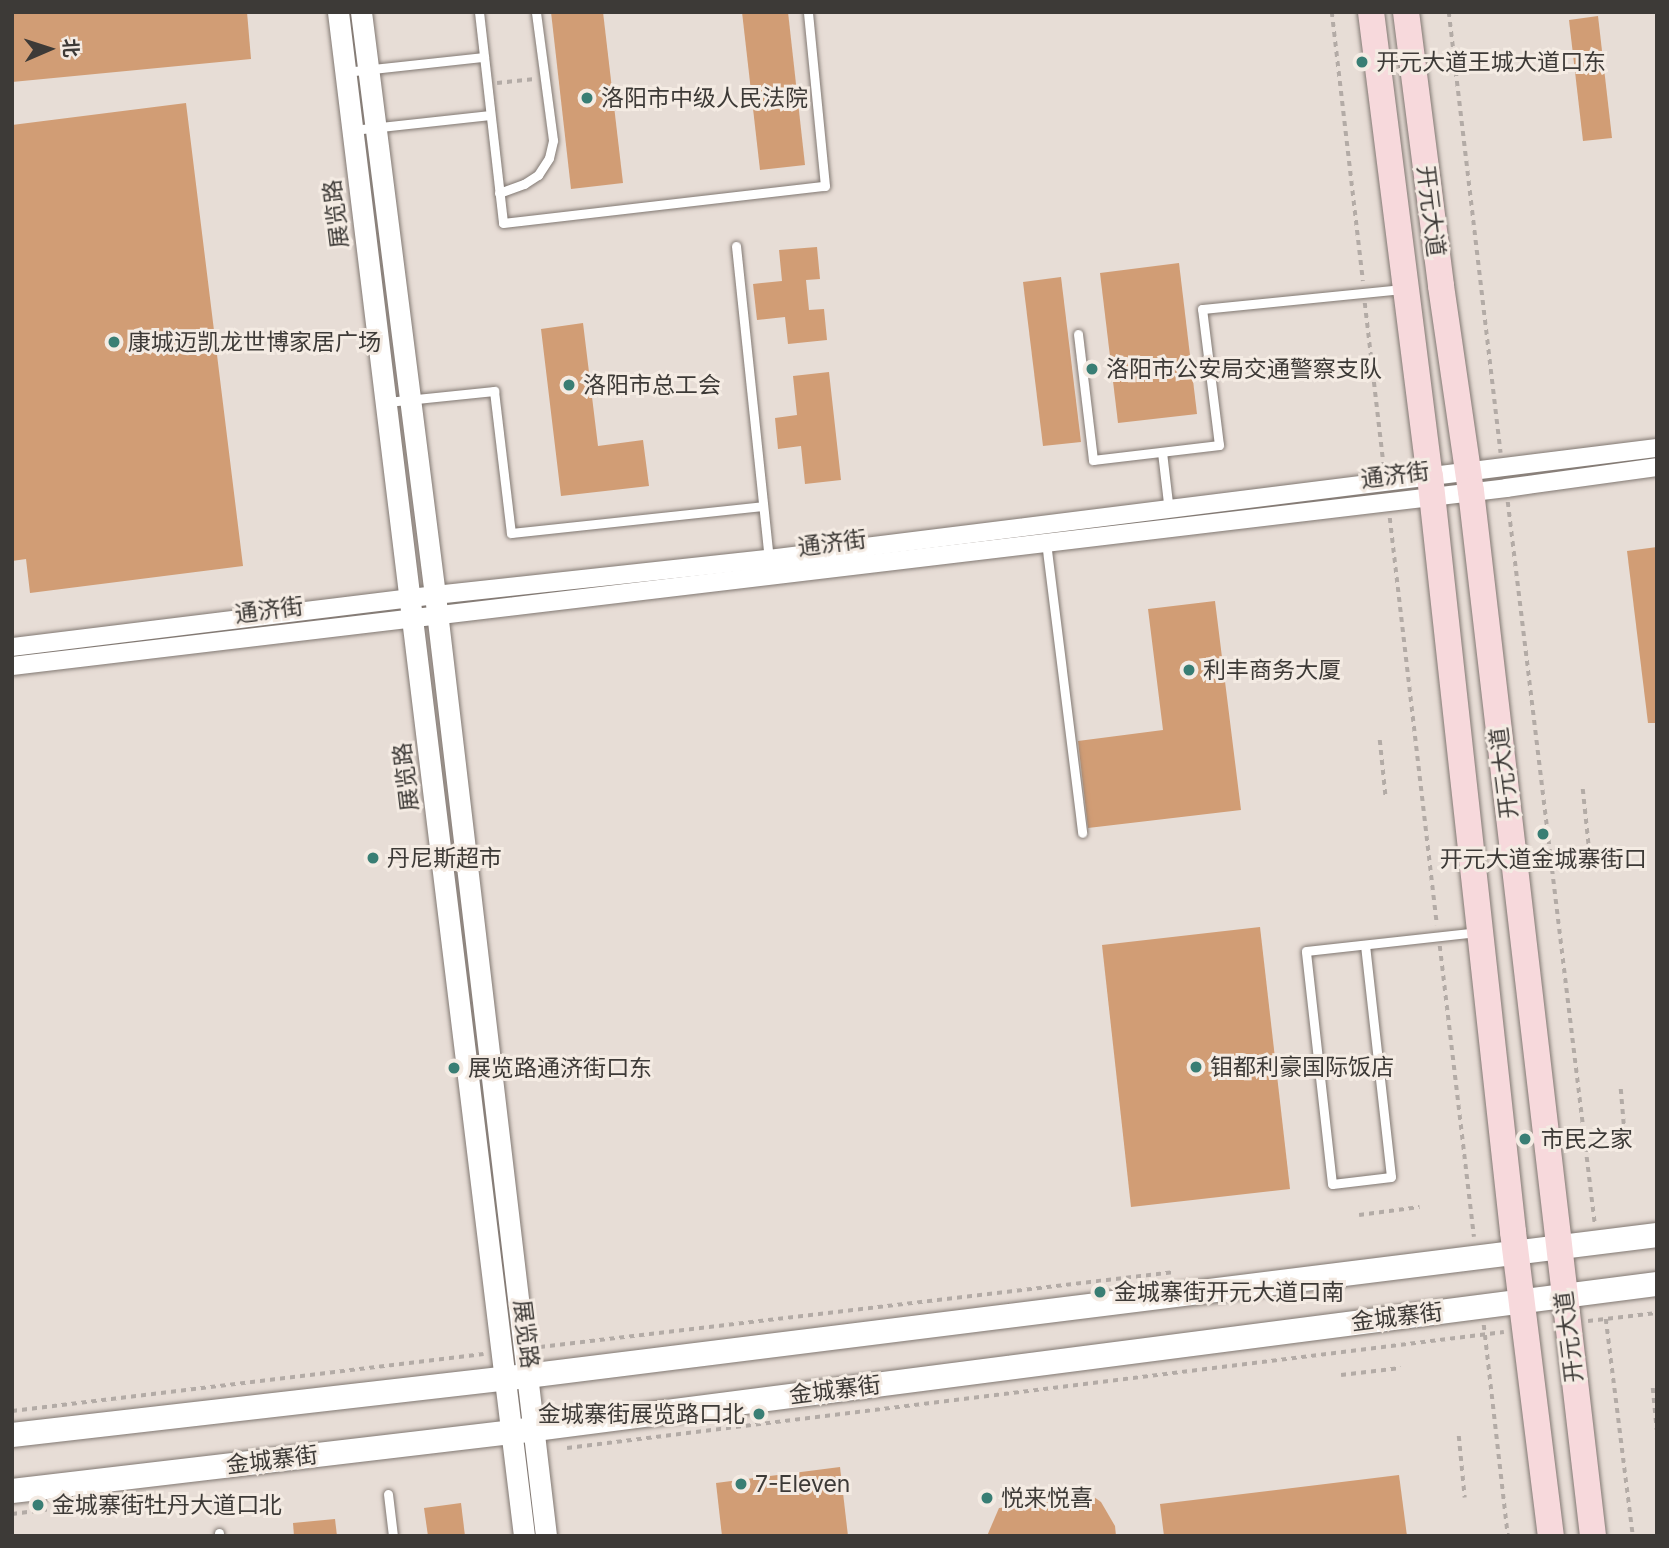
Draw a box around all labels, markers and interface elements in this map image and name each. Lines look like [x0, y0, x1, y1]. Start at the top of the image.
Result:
north arrow [14, 14, 84, 84]
text: 北 [58, 38, 82, 58]
place label: 开元大道王城大道口东 [1376, 48, 1606, 76]
marker: 开元大道王城大道口东 [1354, 54, 1370, 70]
place label: 洛阳市中级人民法院 [601, 84, 808, 112]
marker: 洛阳市中级人民法院 [579, 90, 595, 106]
street label: 开元大道 [1412, 164, 1450, 258]
street label: 展览路 [318, 178, 354, 250]
place label: 康城迈凯龙世博家居广场 [128, 328, 381, 356]
marker: 康城迈凯龙世博家居广场 [106, 334, 122, 350]
place label: 洛阳市公安局交通警察支队 [1106, 355, 1382, 383]
marker: 洛阳市公安局交通警察支队 [1084, 361, 1100, 377]
place label: 洛阳市总工会 [583, 371, 721, 399]
marker: 洛阳市总工会 [561, 377, 577, 393]
street label: 通济街 [1359, 457, 1431, 493]
street label: 通济街 [796, 525, 868, 561]
street label: 通济街 [233, 592, 305, 628]
place label: 利丰商务大厦 [1203, 656, 1341, 684]
marker: 利丰商务大厦 [1181, 662, 1197, 678]
street label: 开元大道 [1485, 726, 1523, 820]
street label: 展览路 [388, 741, 424, 813]
marker: 开元大道金城寨街口 [1535, 826, 1551, 842]
place label: 丹尼斯超市 [387, 844, 502, 872]
place label: 开元大道金城寨街口 [1440, 845, 1646, 873]
marker: 丹尼斯超市 [365, 850, 381, 866]
place label: 钼都利豪国际饭店 [1210, 1053, 1394, 1081]
place label: 展览路通济街口东 [468, 1054, 652, 1082]
marker: 钼都利豪国际饭店 [1188, 1059, 1204, 1075]
marker: 展览路通济街口东 [446, 1060, 462, 1076]
place label: 市民之家 [1541, 1125, 1633, 1153]
marker: 市民之家 [1515, 1129, 1535, 1149]
place label: 金城寨街开元大道口南 [1114, 1278, 1344, 1306]
marker: 金城寨街开元大道口南 [1092, 1284, 1108, 1300]
street label: 开元大道 [1550, 1290, 1588, 1384]
street label: 展览路 [508, 1298, 544, 1370]
street label: 金城寨街 [1350, 1298, 1444, 1336]
street label: 金城寨街 [788, 1371, 882, 1409]
place label: 金城寨街展览路口北 [538, 1400, 745, 1428]
marker: 金城寨街展览路口北 [751, 1406, 767, 1422]
street label: 金城寨街 [225, 1441, 319, 1479]
place label: 7-Eleven [755, 1470, 850, 1498]
marker: 7-Eleven [733, 1476, 749, 1492]
place label: 悦来悦喜 [1001, 1484, 1093, 1512]
marker: 悦来悦喜 [979, 1490, 995, 1506]
place label: 金城寨街牡丹大道口北 [52, 1491, 282, 1519]
marker: 金城寨街牡丹大道口北 [30, 1497, 46, 1513]

